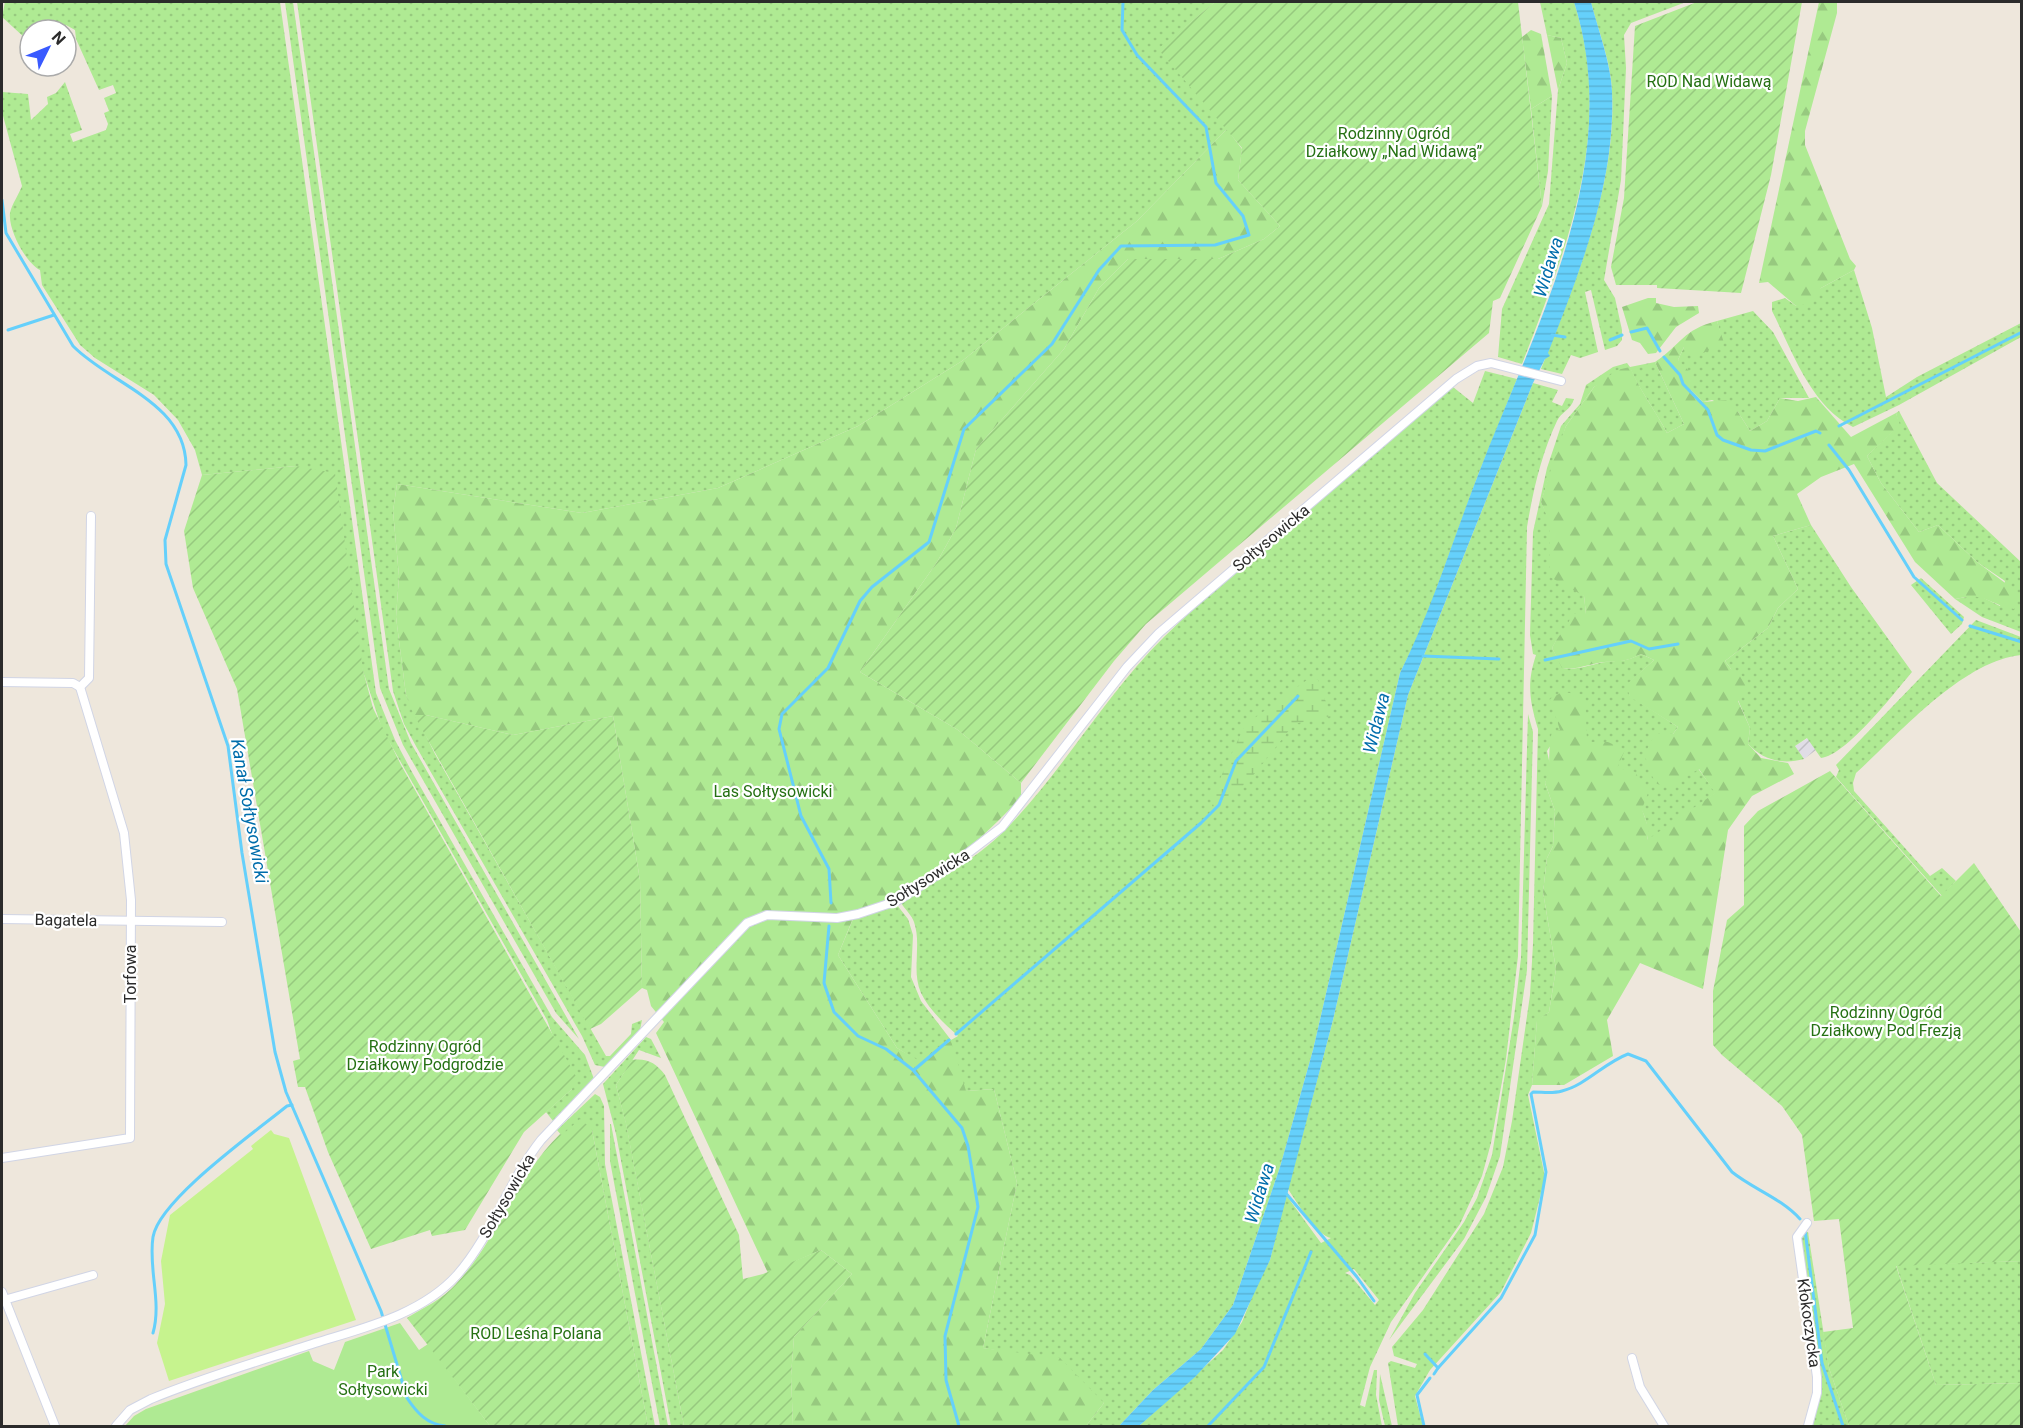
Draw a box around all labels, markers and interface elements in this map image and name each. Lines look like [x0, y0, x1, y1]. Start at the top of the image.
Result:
north arrow [18, 18, 78, 78]
text: N [48, 28, 69, 49]
park label: ROD Nad Widawą [1647, 72, 1771, 91]
park label: Rodzinny Ogród Działkowy „Nad Widawą” [1306, 124, 1483, 161]
water label: Widawa [1529, 234, 1567, 300]
street label: Sołtysowicka [1229, 500, 1313, 576]
water label: Widawa [1358, 691, 1394, 755]
water label: Kanał Sołtysowicki [227, 737, 273, 886]
park label: Las Sołtysowicki [714, 782, 832, 801]
street label: Sołtysowicka [883, 845, 973, 911]
street label: Bagatela [35, 910, 97, 930]
street label: Torfowa [121, 945, 140, 1003]
park label: Rodzinny Ogród Działkowy Pod Frezją [1810, 1003, 1962, 1040]
park label: Rodzinny Ogród Działkowy Podgrodzie [346, 1037, 504, 1074]
street label: Sołtysowicka [475, 1150, 539, 1242]
water label: Widawa [1240, 1160, 1278, 1226]
street label: Kłokoczycka [1793, 1277, 1825, 1369]
park label: ROD Leśna Polana [470, 1324, 602, 1343]
park label: Park Sołtysowicki [338, 1362, 428, 1399]

